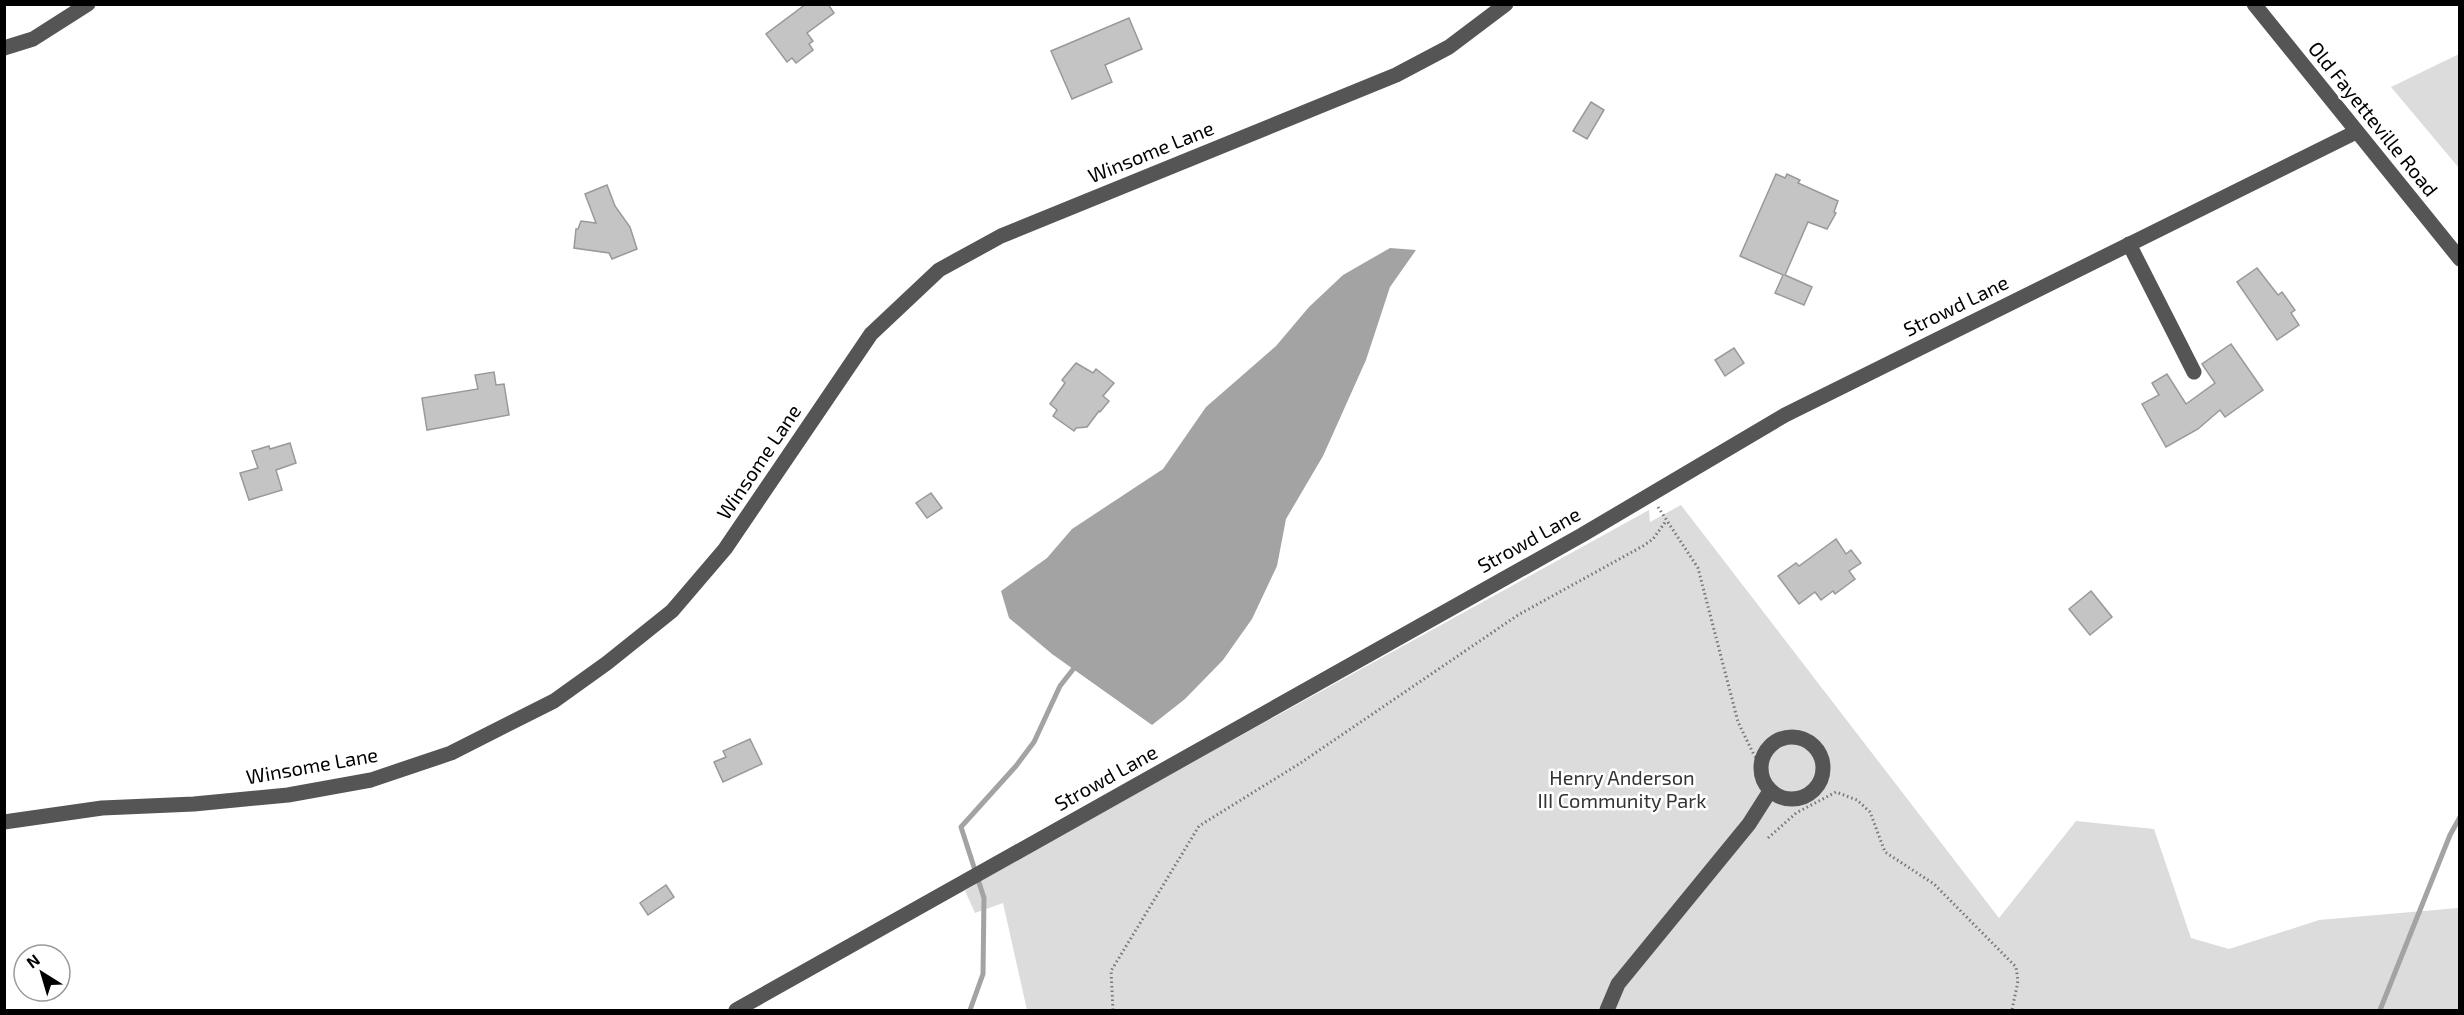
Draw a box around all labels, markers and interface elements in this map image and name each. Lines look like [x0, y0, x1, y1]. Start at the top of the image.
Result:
street label: Old Fayetteville Road [2304, 36, 2444, 201]
street label: Winsome Lane [1084, 115, 1217, 187]
street label: Strowd Lane [1899, 269, 2012, 341]
street label: Winsome Lane [711, 399, 805, 523]
street label: Strowd Lane [1473, 501, 1584, 577]
street label: Strowd Lane [1050, 739, 1161, 815]
street label: Winsome Lane [244, 742, 380, 788]
park label: Henry Anderson III Community Park [1537, 765, 1707, 812]
north arrow [12, 943, 72, 1003]
text: N [22, 950, 43, 972]

